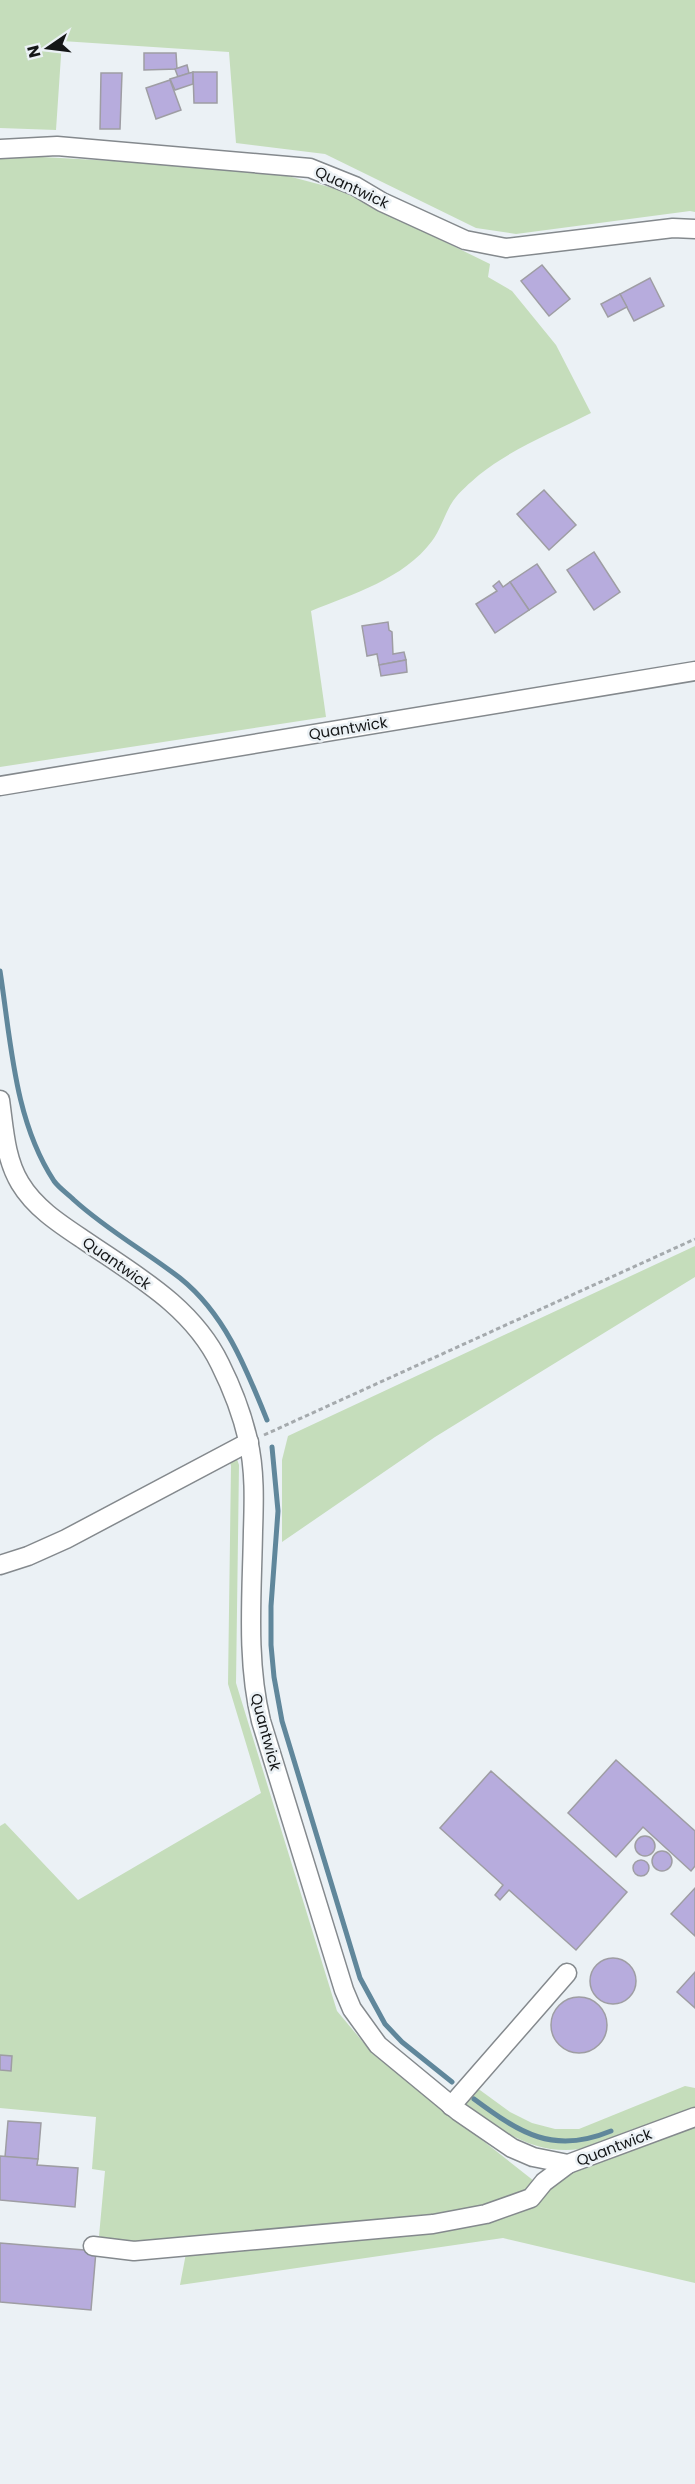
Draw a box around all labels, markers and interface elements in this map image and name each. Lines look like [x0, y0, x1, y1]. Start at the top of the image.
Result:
north arrow [18, 18, 78, 78]
text: N [21, 43, 47, 60]
street label: Quantwick [312, 161, 393, 213]
street label: Quantwick [307, 711, 389, 745]
street label: Quantwick [78, 1232, 156, 1295]
street label: Quantwick [246, 1691, 286, 1773]
street label: Quantwick [573, 2123, 655, 2171]

